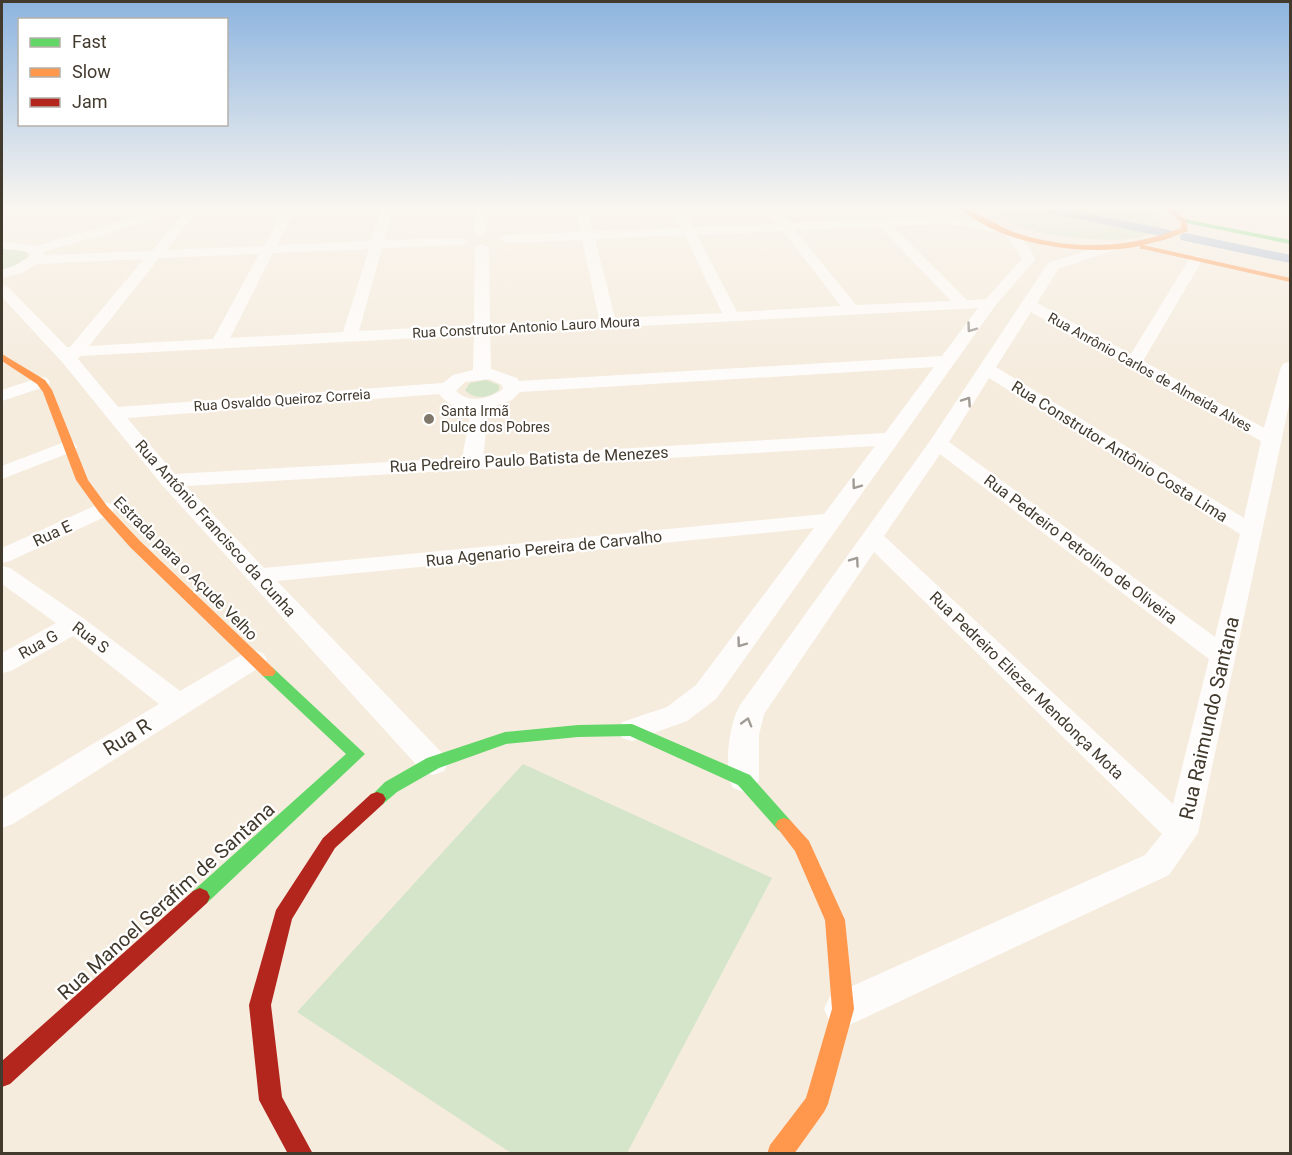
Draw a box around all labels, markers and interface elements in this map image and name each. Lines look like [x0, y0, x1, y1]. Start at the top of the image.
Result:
legend [18, 18, 228, 126]
text: Fast [72, 31, 107, 52]
text: Slow [72, 61, 111, 82]
text: Jam [72, 91, 108, 112]
street label: Rua Anrônio Carlos de Almeida Alves [1045, 309, 1255, 435]
street label: Rua Construtor Antonio Lauro Moura [412, 313, 640, 341]
one-way arrow [968, 322, 979, 333]
street label: Rua Construtor Antônio Costa Lima [1008, 377, 1231, 526]
street label: Rua Osvaldo Queiroz Correia [193, 386, 371, 414]
one-way arrow [960, 396, 971, 407]
place label: Santa Irmã Dulce dos Pobres [441, 403, 550, 435]
marker: Santa Irmã Dulce dos Pobres [422, 412, 436, 426]
street label: Rua Antônio Francisco da Cunha [131, 436, 300, 621]
street label: Rua Pedreiro Paulo Batista de Menezes [389, 443, 669, 476]
street label: Rua Pedreiro Petrolino de Oliveira [980, 471, 1181, 628]
one-way arrow [852, 479, 863, 490]
street label: Estrada para o Açude Velho [110, 492, 262, 644]
street label: Rua E [30, 516, 75, 551]
street label: Rua Agenario Pereira de Carvalho [425, 527, 663, 570]
one-way arrow [848, 556, 859, 567]
street label: Rua Pedreiro Eliezer Mendonça Mota [926, 587, 1128, 783]
street label: Rua Raimundo Santana [1174, 614, 1244, 822]
street label: Rua S [69, 618, 113, 657]
street label: Rua G [15, 626, 61, 663]
one-way arrow [737, 637, 748, 648]
street label: Rua R [99, 713, 155, 761]
one-way arrow [740, 717, 752, 728]
street label: Rua Manoel Serafim de Santana [53, 797, 279, 1005]

